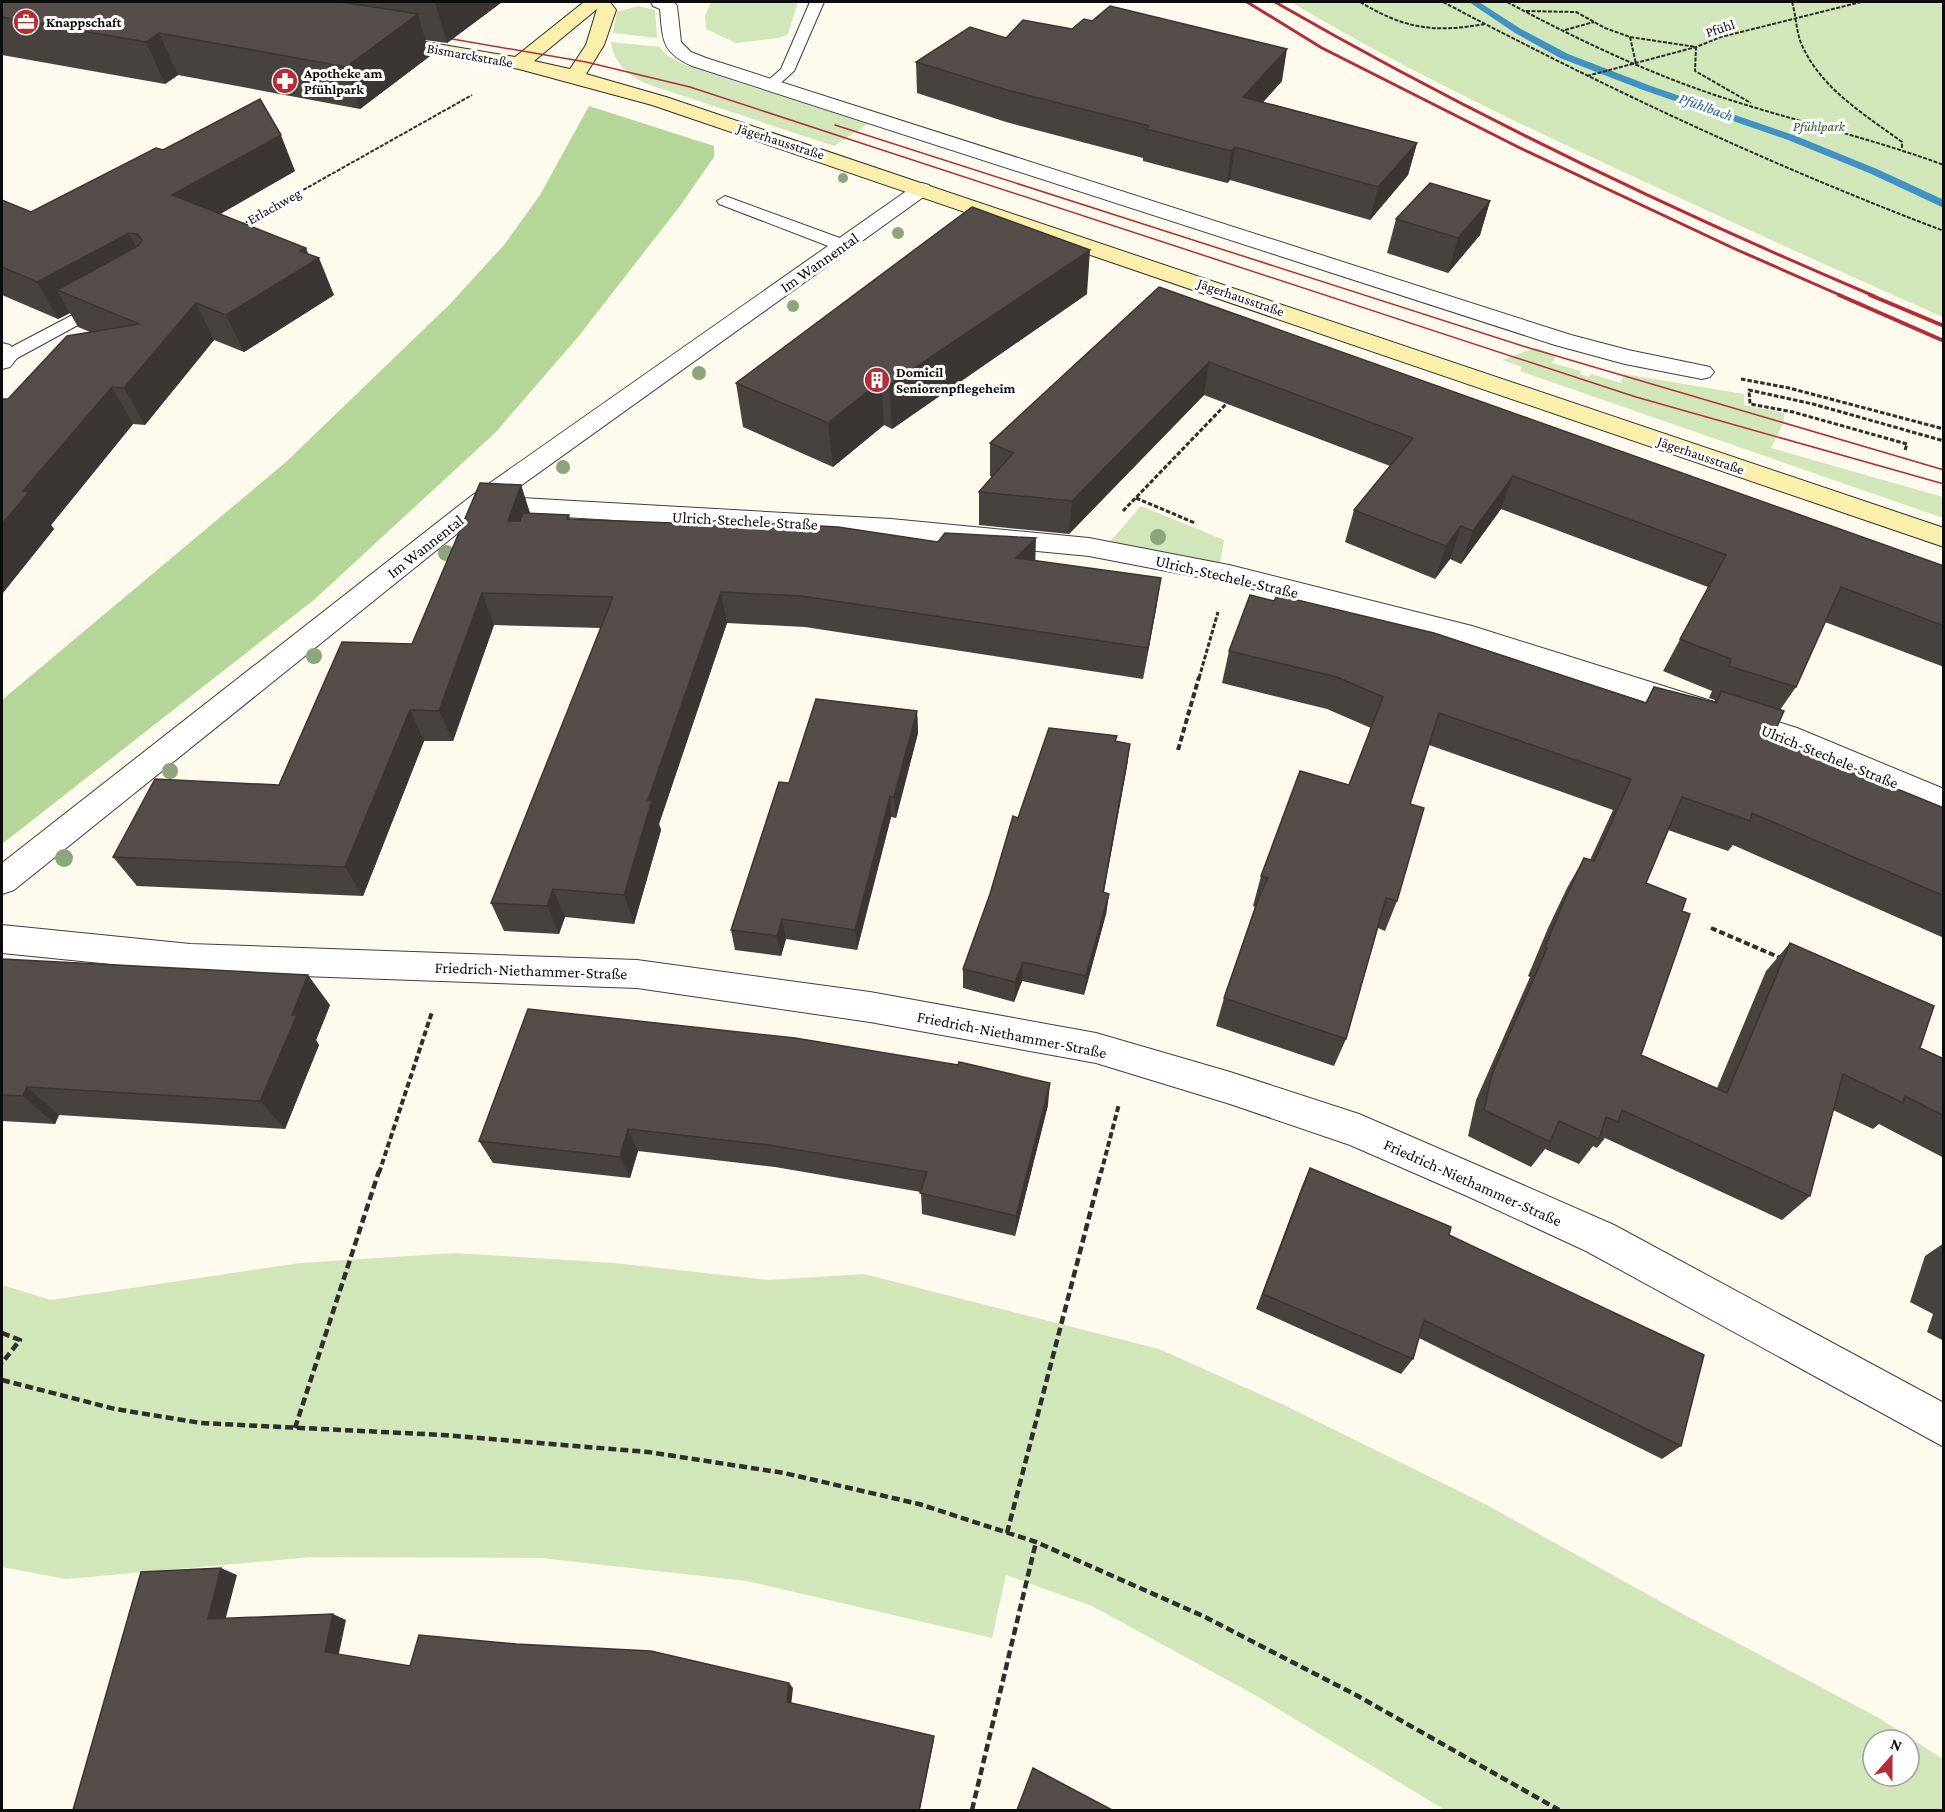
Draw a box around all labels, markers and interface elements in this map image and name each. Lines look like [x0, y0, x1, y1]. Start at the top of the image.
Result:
office icon: Knappschaft [11, 7, 41, 37]
place label: Knappschaft [46, 14, 122, 30]
street label: Pfühl [1703, 16, 1737, 40]
street label: Bismarckstraße [426, 40, 514, 70]
place label: Apotheke am Pfühlpark [303, 65, 382, 97]
pharmacy icon: Apotheke am Pfühlpark [270, 66, 300, 96]
water label: Pfühlbach [1677, 90, 1735, 125]
park label: Pfühlpark [1793, 118, 1846, 134]
street label: Jägerhausstraße [734, 119, 827, 163]
street label: Erlachweg [244, 185, 304, 227]
street label: Im Wannental [777, 229, 862, 296]
street label: Jägerhausstraße [1194, 274, 1286, 319]
place label: Domicil Seniorenpflegeheim [896, 364, 1016, 396]
building icon: Domicil Seniorenpflegeheim [862, 365, 892, 395]
street label: Jägerhausstraße [1654, 432, 1746, 477]
street label: Ulrich-Stechele-Straße [672, 508, 818, 533]
street label: Im Wannental [384, 511, 467, 581]
street label: Ulrich-Stechele-Straße [1154, 552, 1300, 601]
street label: Ulrich-Stechele-Straße [1759, 721, 1901, 792]
street label: Friedrich-Niethammer-Straße [434, 959, 628, 982]
street label: Friedrich-Niethammer-Straße [916, 1008, 1108, 1061]
street label: Friedrich-Niethammer-Straße [1381, 1135, 1564, 1229]
north arrow [1861, 1728, 1921, 1788]
text: N [1888, 1735, 1904, 1754]

